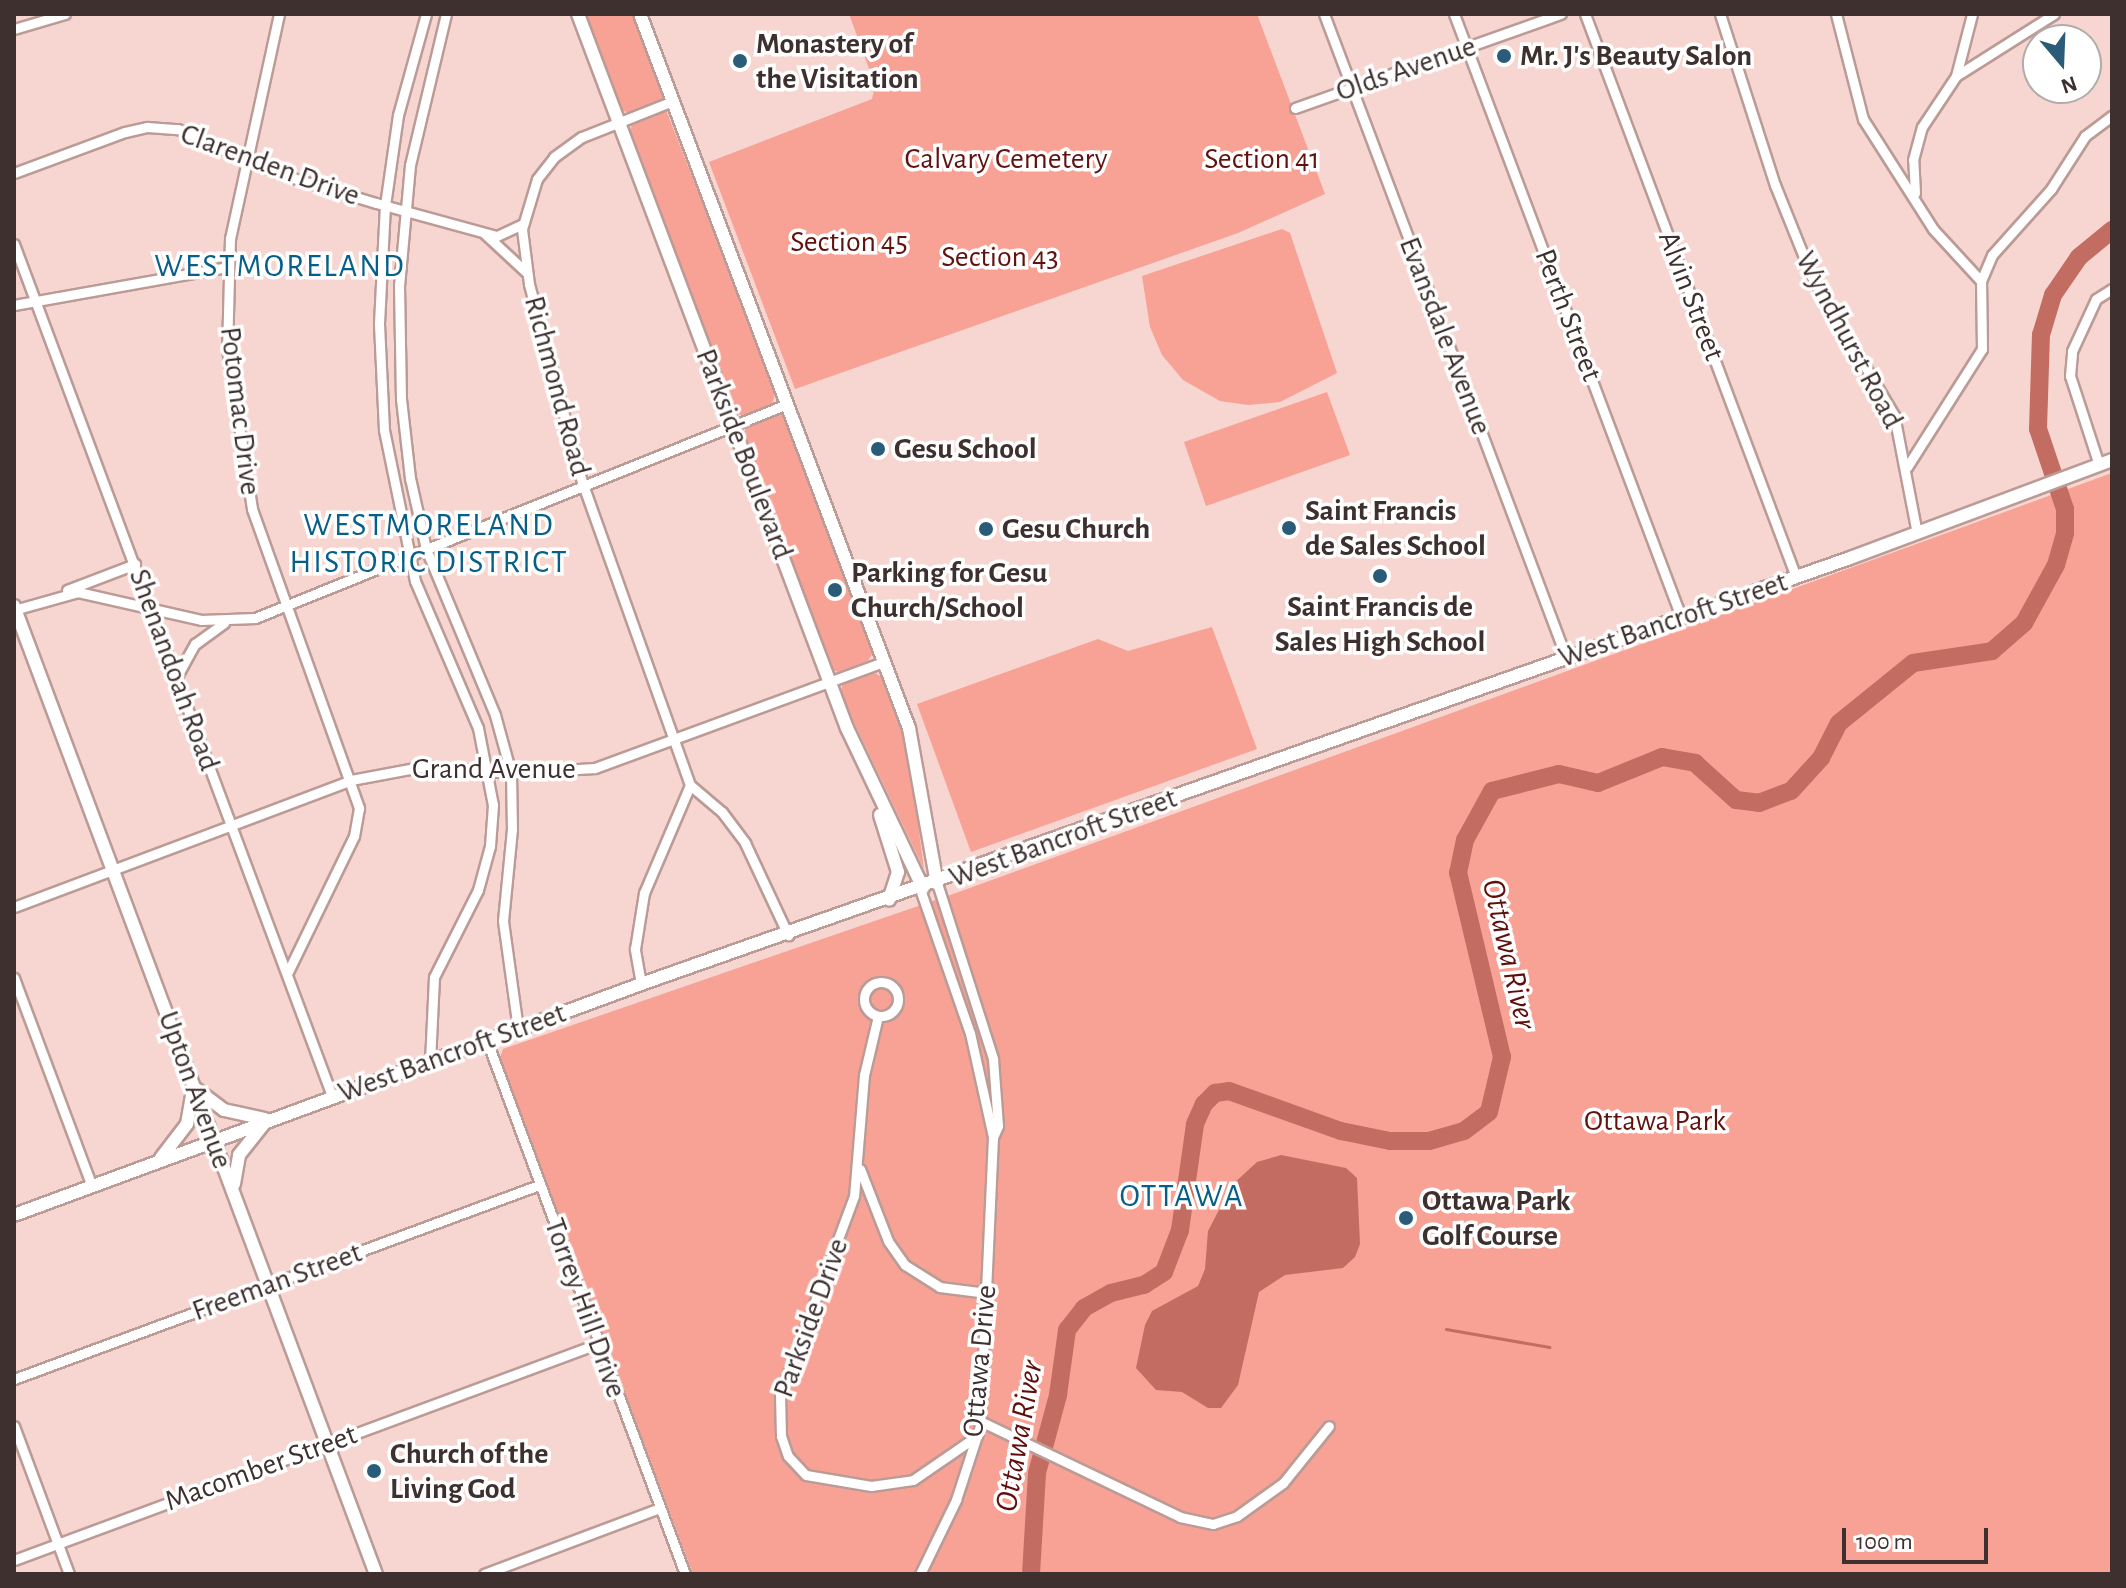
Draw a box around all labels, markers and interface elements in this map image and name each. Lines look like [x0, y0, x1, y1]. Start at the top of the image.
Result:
north arrow [2022, 24, 2102, 104]
place label: Monastery of the Visitation [756, 26, 919, 96]
street label: Olds Avenue [1331, 28, 1481, 110]
place label: Mr. J's Beauty Salon [1520, 38, 1752, 74]
marker: Mr. J's Beauty Salon [1495, 47, 1513, 65]
marker: Monastery of the Visitation [731, 52, 749, 70]
text: N [2058, 72, 2080, 98]
street label: Clarenden Drive [176, 116, 364, 214]
park label: Calvary Cemetery [905, 141, 1107, 177]
park label: Section 41 [1204, 141, 1320, 177]
park label: Section 45 [790, 224, 908, 260]
street label: Alvin Street [1650, 226, 1732, 366]
street label: Evansdale Avenue [1391, 232, 1499, 440]
park label: Section 43 [941, 239, 1059, 275]
street label: Perth Street [1526, 244, 1610, 386]
street label: Wyndhurst Road [1787, 245, 1911, 435]
district label: WESTMORELAND [154, 247, 406, 285]
street label: Richmond Road [516, 292, 598, 480]
street label: Potomac Drive [212, 325, 268, 497]
street label: Parkside Boulevard [687, 344, 801, 564]
place label: Gesu School [894, 431, 1037, 467]
marker: Gesu School [869, 440, 887, 458]
place label: Saint Francis de Sales School [1305, 493, 1486, 564]
district label: WESTMORELAND HISTORIC DISTRICT [289, 507, 569, 582]
place label: Gesu Church [1002, 511, 1150, 547]
marker: Saint Francis de Sales School [1280, 519, 1298, 537]
marker: Gesu Church [977, 520, 995, 538]
place label: Parking for Gesu Church/School [851, 555, 1047, 626]
street label: Shenandoah Road [121, 564, 227, 776]
street label: West Bancroft Street [1554, 564, 1792, 676]
marker: Saint Francis de Sales High School [1371, 567, 1389, 585]
marker: Parking for Gesu Church/School [826, 581, 844, 599]
place label: Saint Francis de Sales High School [1275, 589, 1485, 660]
street label: Grand Avenue [412, 751, 576, 787]
street label: West Bancroft Street [944, 780, 1182, 896]
water label: Ottawa River [1473, 875, 1545, 1033]
street label: West Bancroft Street [333, 995, 571, 1111]
street label: Upton Avenue [150, 1006, 240, 1174]
park label: Ottawa Park [1584, 1103, 1726, 1139]
district label: OTTAWA [1120, 1177, 1244, 1215]
place label: Ottawa Park Golf Course [1422, 1183, 1570, 1254]
marker: Ottawa Park Golf Course [1397, 1209, 1415, 1227]
street label: Torrey Hill Drive [536, 1213, 634, 1403]
street label: Parkside Drive [766, 1233, 856, 1403]
street label: Freeman Street [187, 1235, 367, 1329]
street label: Ottawa Drive [955, 1283, 1005, 1439]
water label: Ottawa River [987, 1357, 1051, 1515]
street label: Macomber Street [160, 1417, 362, 1519]
place label: Church of the Living God [390, 1436, 548, 1506]
marker: Church of the Living God [365, 1462, 383, 1480]
scale bar [1846, 1512, 1992, 1562]
text: 100 m [1856, 1530, 1913, 1554]

